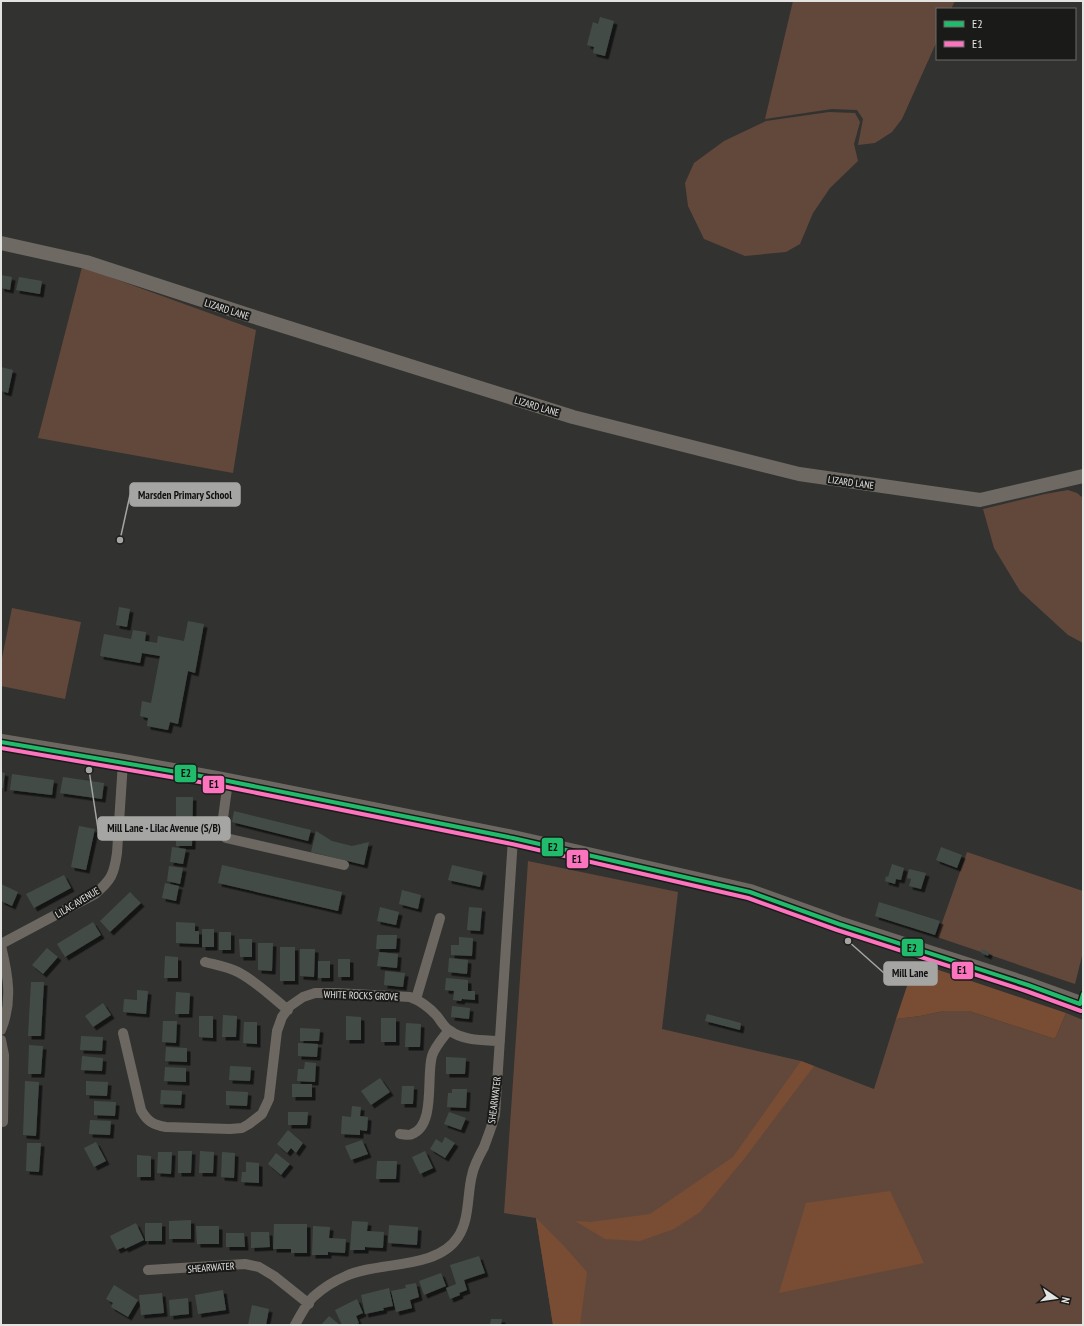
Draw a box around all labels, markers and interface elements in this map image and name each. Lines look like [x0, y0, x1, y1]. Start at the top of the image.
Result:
legend [936, 8, 1076, 60]
text: E2 [972, 16, 983, 31]
text: E1 [972, 36, 983, 51]
street label: LIZARD LANE [203, 296, 251, 323]
street label: LIZARD LANE [513, 394, 561, 419]
street label: LIZARD LANE [827, 473, 875, 492]
callout: Marsden Primary School [130, 483, 240, 506]
text: Marsden Primary School [138, 488, 232, 502]
line badge: E2 [174, 764, 197, 783]
text: E2 [181, 766, 191, 780]
line badge: E1 [202, 775, 225, 794]
text: E1 [209, 777, 219, 791]
callout: Mill Lane - Lilac Avenue (S/B) [98, 817, 230, 840]
text: Mill Lane - Lilac Avenue (S/B) [107, 821, 221, 835]
line badge: E2 [541, 837, 564, 857]
text: E2 [548, 840, 558, 854]
line badge: E1 [566, 849, 589, 869]
text: E1 [572, 852, 582, 866]
street label: LILAC AVENUE [53, 884, 102, 921]
line badge: E2 [901, 938, 924, 957]
text: E2 [907, 941, 917, 955]
line badge: E1 [951, 961, 974, 980]
callout: Mill Lane [884, 962, 937, 985]
text: E1 [957, 963, 967, 977]
text: Mill Lane [892, 966, 928, 980]
street label: WHITE ROCKS GROVE [323, 988, 399, 1003]
street label: SHEARWATER [485, 1076, 504, 1124]
street label: SHEARWATER [187, 1259, 235, 1276]
north arrow [1036, 1278, 1076, 1318]
text: N [1058, 1296, 1073, 1305]

